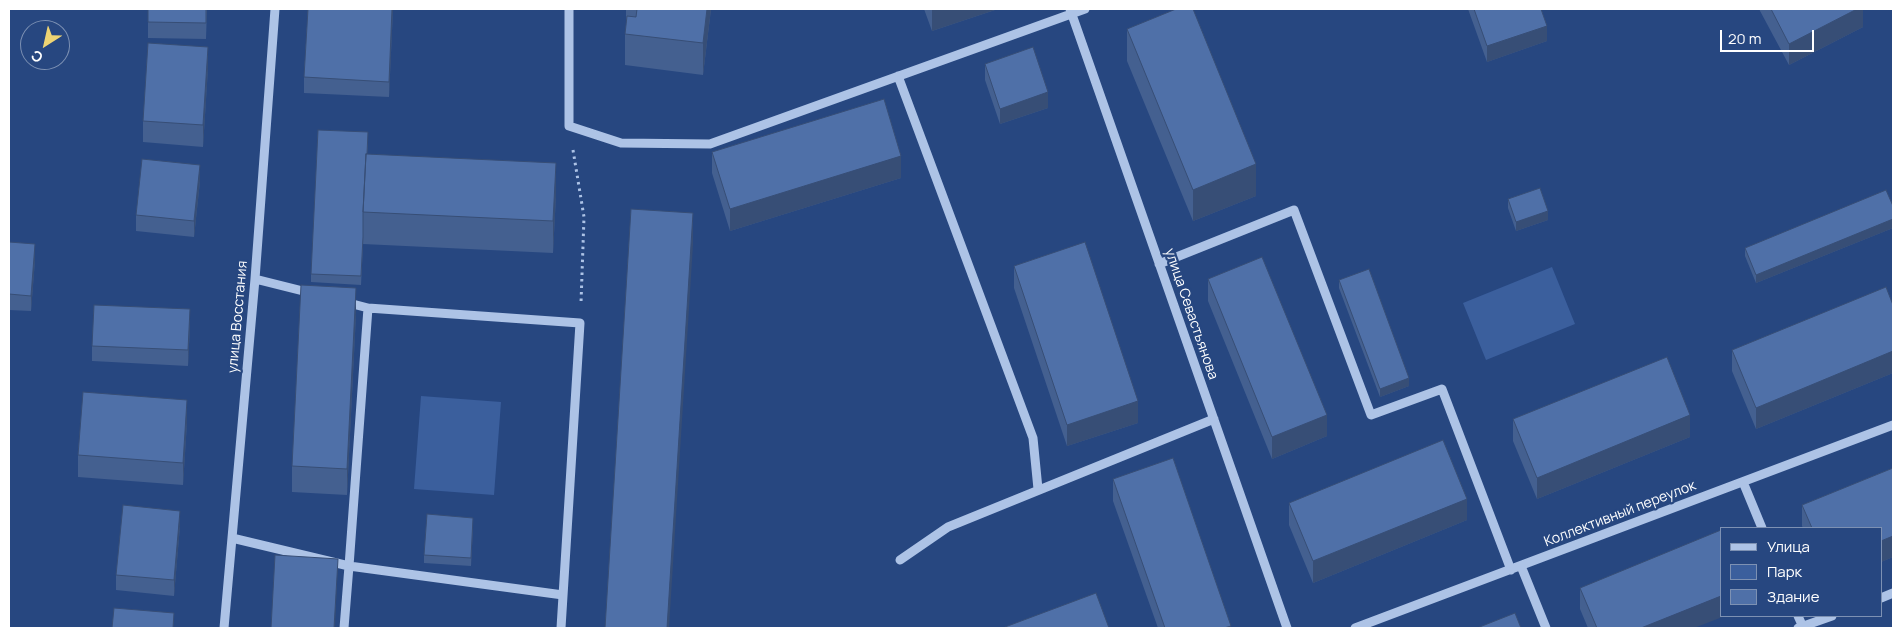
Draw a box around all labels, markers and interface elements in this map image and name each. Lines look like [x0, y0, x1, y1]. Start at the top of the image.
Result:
north arrow [20, 20, 70, 70]
scale bar [1722, 20, 1816, 52]
text: 20 m [1728, 28, 1761, 49]
text: С [27, 46, 46, 68]
street label: улица Севастьянова [1161, 246, 1221, 382]
street label: улица Восстания [225, 260, 251, 374]
street label: Коллективный переулок [1542, 477, 1698, 551]
legend [1720, 527, 1882, 617]
text: Улица [1767, 536, 1810, 557]
text: Парк [1767, 561, 1802, 582]
text: Здание [1767, 586, 1819, 607]

